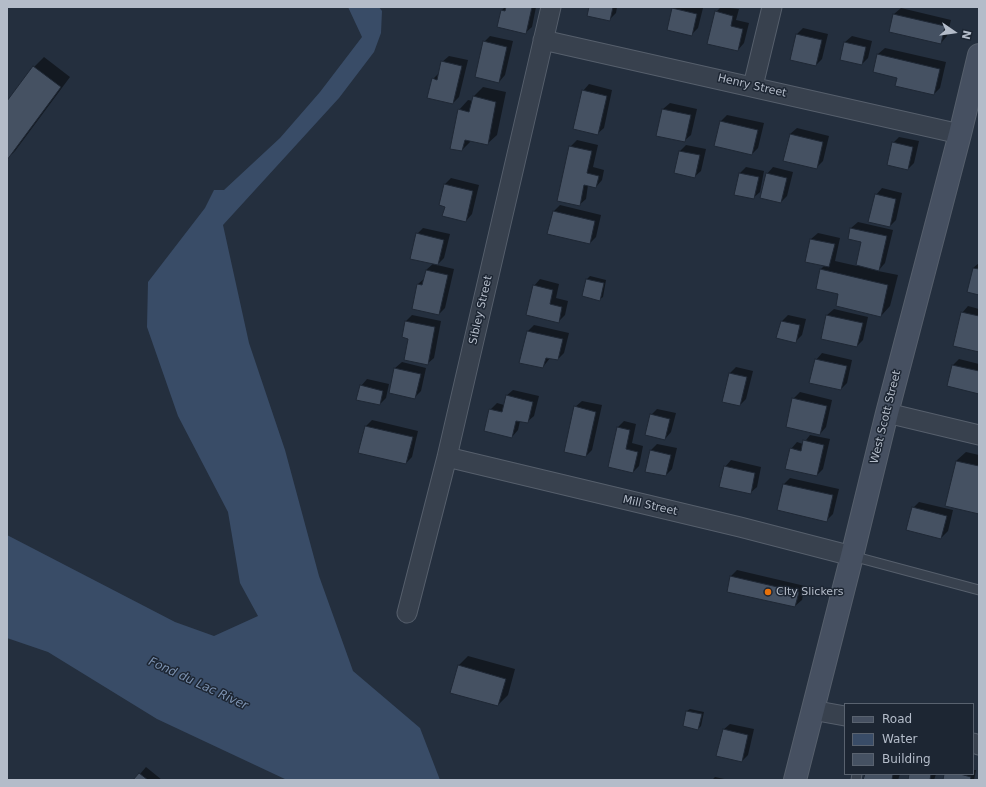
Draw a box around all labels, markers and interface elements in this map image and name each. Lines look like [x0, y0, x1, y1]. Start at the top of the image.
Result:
north arrow [934, 12, 974, 52]
text: N [959, 29, 974, 41]
street label: Henry Street [716, 72, 788, 100]
street label: Sibley Street [467, 274, 495, 346]
street label: West Scott Street [868, 369, 904, 465]
street label: Mill Street [621, 493, 679, 519]
place label: CIty Slickers [776, 585, 843, 599]
marker: CIty Slickers [763, 587, 773, 597]
water label: Fond du Lac River [146, 655, 250, 713]
legend [844, 703, 974, 775]
text: Road [882, 712, 912, 726]
text: Water [882, 732, 917, 746]
text: Building [882, 752, 931, 766]

